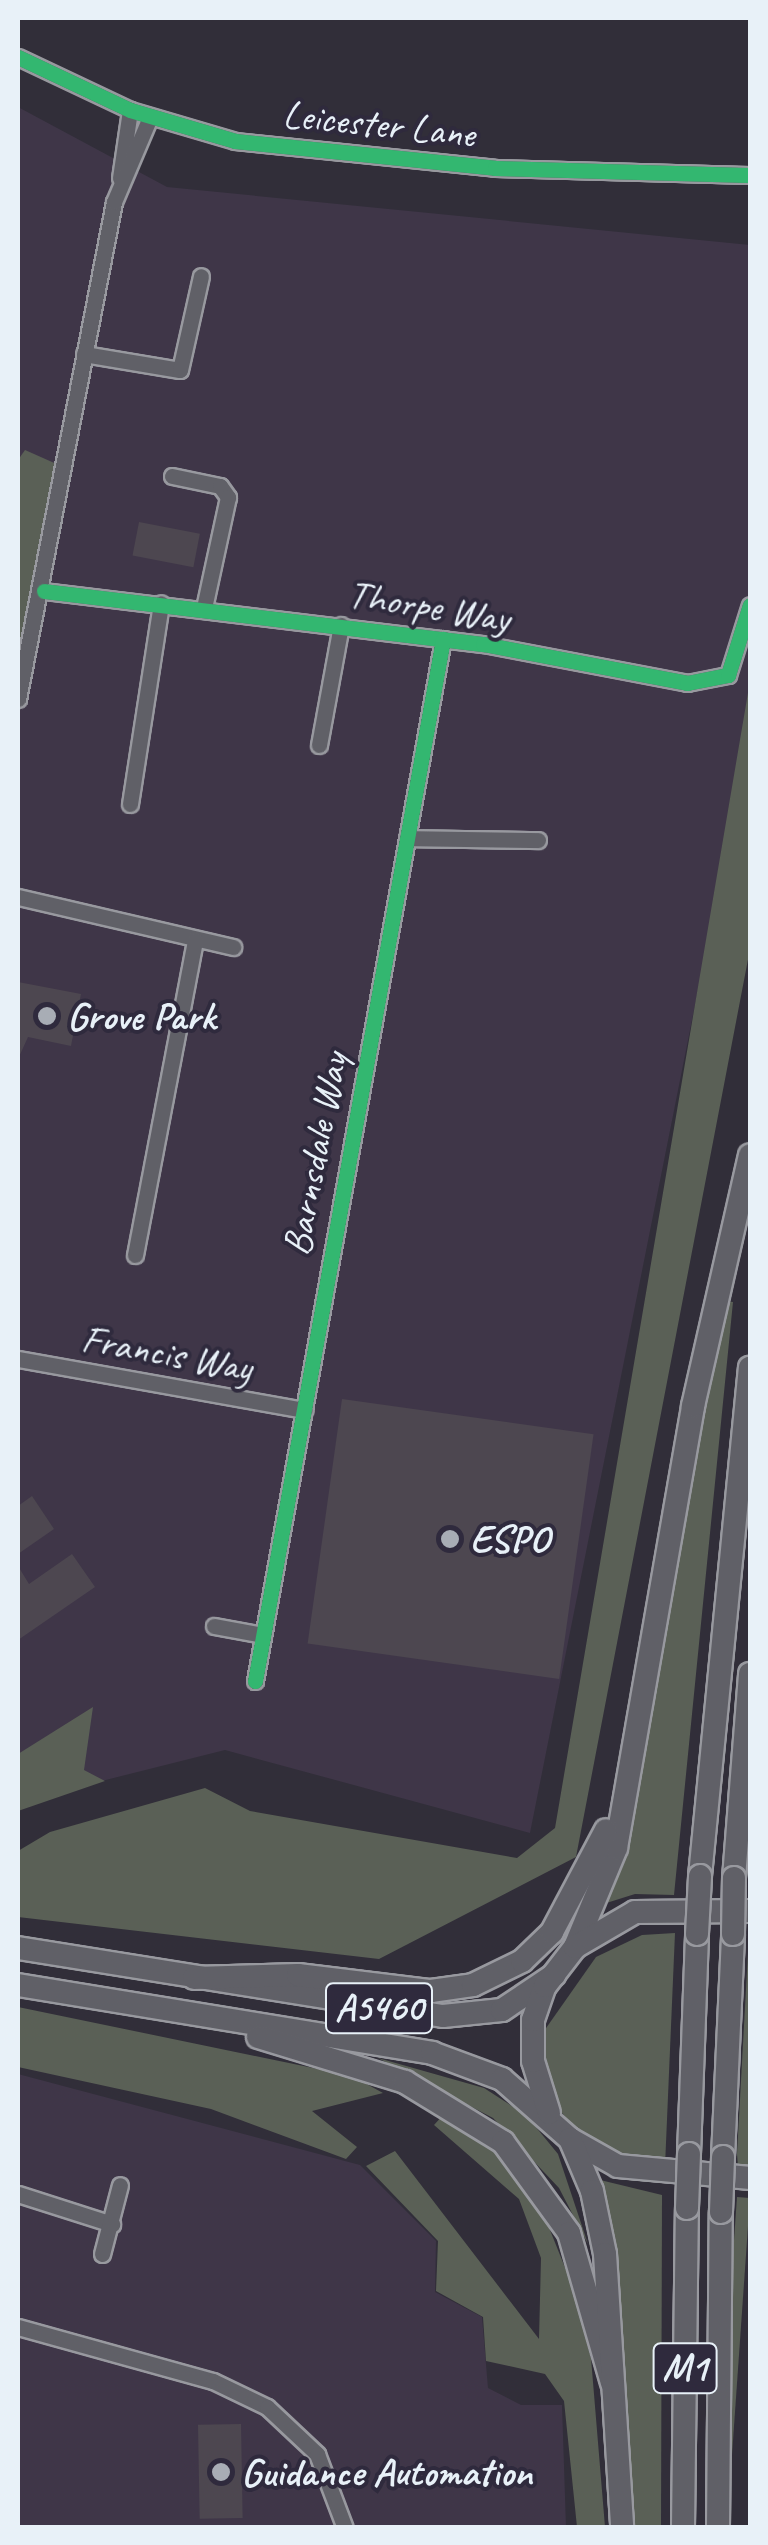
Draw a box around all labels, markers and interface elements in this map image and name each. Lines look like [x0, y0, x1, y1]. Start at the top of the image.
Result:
street label: Leicester Lane [280, 90, 478, 158]
street label: Thorpe Way [345, 570, 513, 642]
place label: Grove Park [67, 992, 216, 1040]
marker: Grove Park [36, 1005, 58, 1027]
street label: Barnsdale Way [272, 1049, 358, 1259]
street label: Francis Way [78, 1314, 256, 1392]
place label: ESPO [470, 1515, 549, 1563]
marker: ESPO [439, 1528, 461, 1550]
road number: A5460 [324, 1975, 434, 2041]
road number: M1 [652, 2335, 718, 2401]
place label: Guidance Automation [241, 2448, 531, 2496]
marker: Guidance Automation [210, 2461, 232, 2483]

